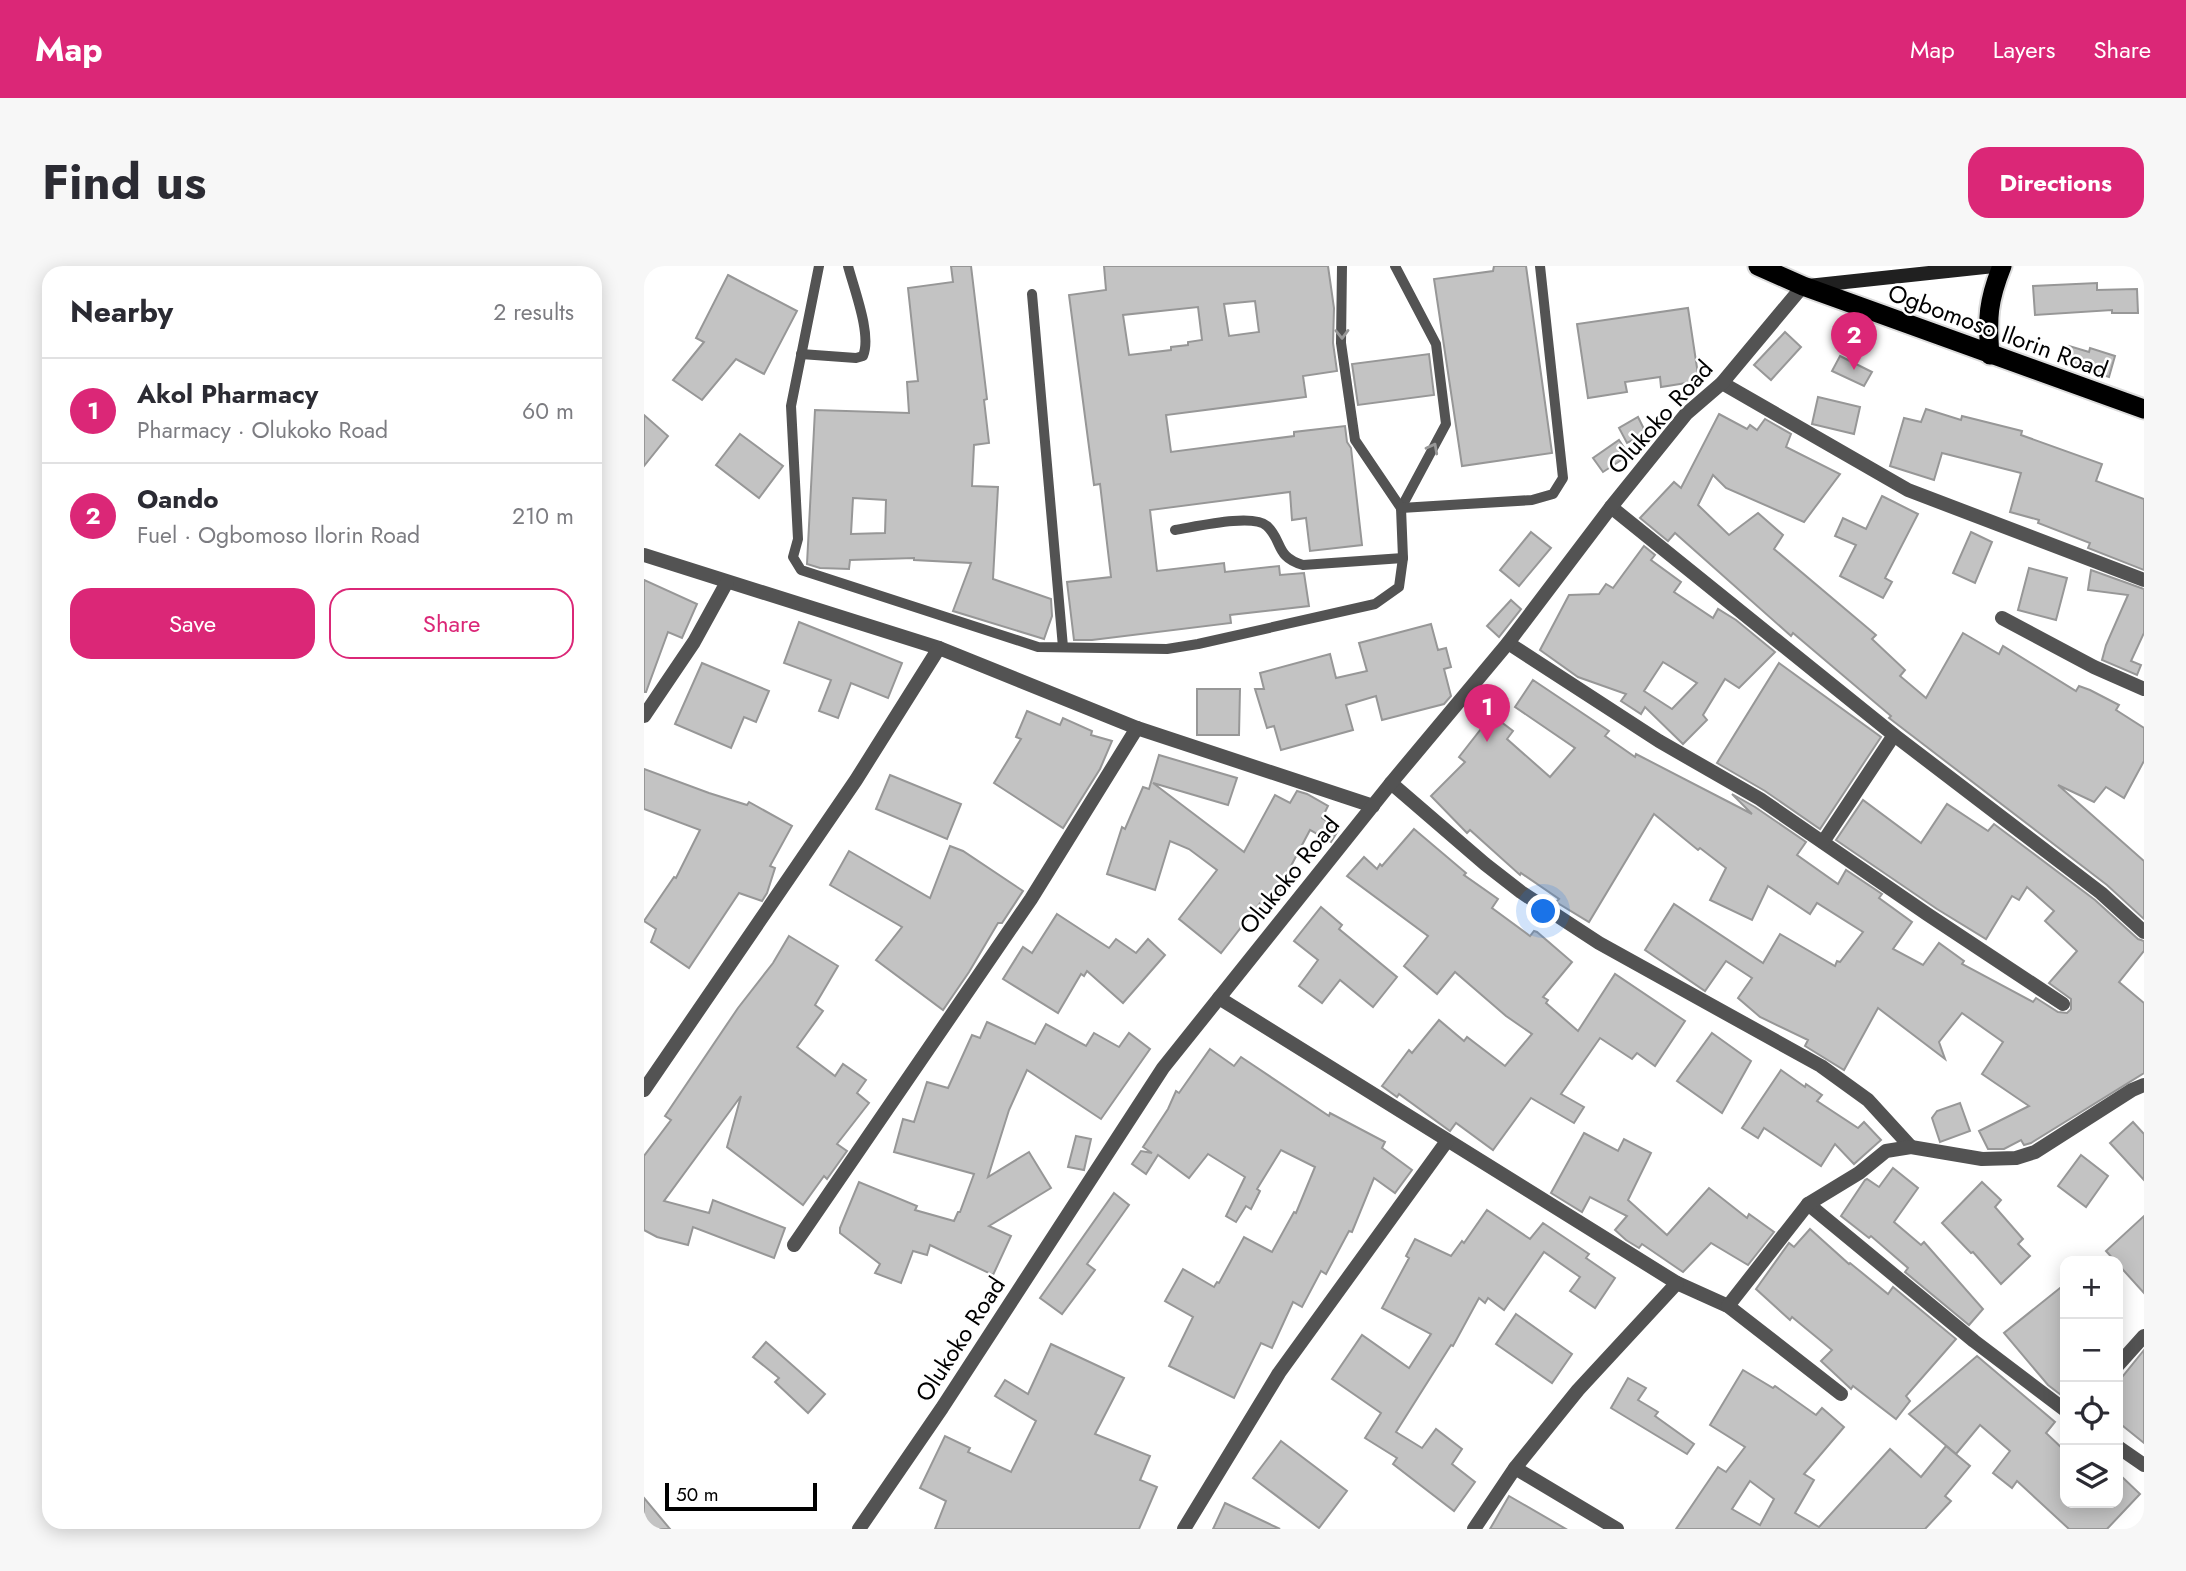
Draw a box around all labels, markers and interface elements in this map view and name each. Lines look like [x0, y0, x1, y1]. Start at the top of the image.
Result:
text: Map [35, 26, 103, 73]
text: Map [1910, 32, 1955, 67]
text: Layers [1993, 32, 2055, 67]
text: Share [2093, 32, 2151, 67]
text: Find us [42, 147, 206, 217]
button: Directions [1968, 147, 2144, 218]
street label: Ogbomoso Ilorin Road [1883, 275, 2113, 387]
text: Nearby [70, 290, 173, 333]
text: 2 results [493, 295, 574, 329]
pin: 2 [1831, 312, 1877, 370]
one-way arrow [1334, 329, 1349, 340]
street label: Olukoko Road [1599, 352, 1721, 482]
text: Akol Pharmacy [137, 375, 318, 413]
text: 1 [87, 394, 99, 428]
text: 60 m [522, 394, 574, 428]
text: Pharmacy · Olukoko Road [137, 413, 388, 447]
one-way arrow [1425, 443, 1439, 455]
text: Oando [137, 480, 219, 518]
text: 2 [85, 499, 101, 533]
text: 210 m [512, 499, 574, 533]
text: Fuel · Ogbomoso Ilorin Road [137, 518, 420, 552]
button: Save [70, 588, 315, 659]
button: Share [329, 588, 574, 659]
pin: 1 [1464, 684, 1510, 742]
street label: Olukoko Road [1231, 809, 1347, 941]
your location [1526, 894, 1560, 928]
map controls [2060, 1256, 2123, 1508]
button: + [2060, 1256, 2123, 1319]
street label: Olukoko Road [906, 1270, 1014, 1408]
button: − [2060, 1319, 2123, 1382]
button: locate [2060, 1382, 2123, 1445]
button: layers [2060, 1445, 2123, 1508]
scale bar [665, 1480, 817, 1512]
text: 50 m [676, 1481, 719, 1508]

